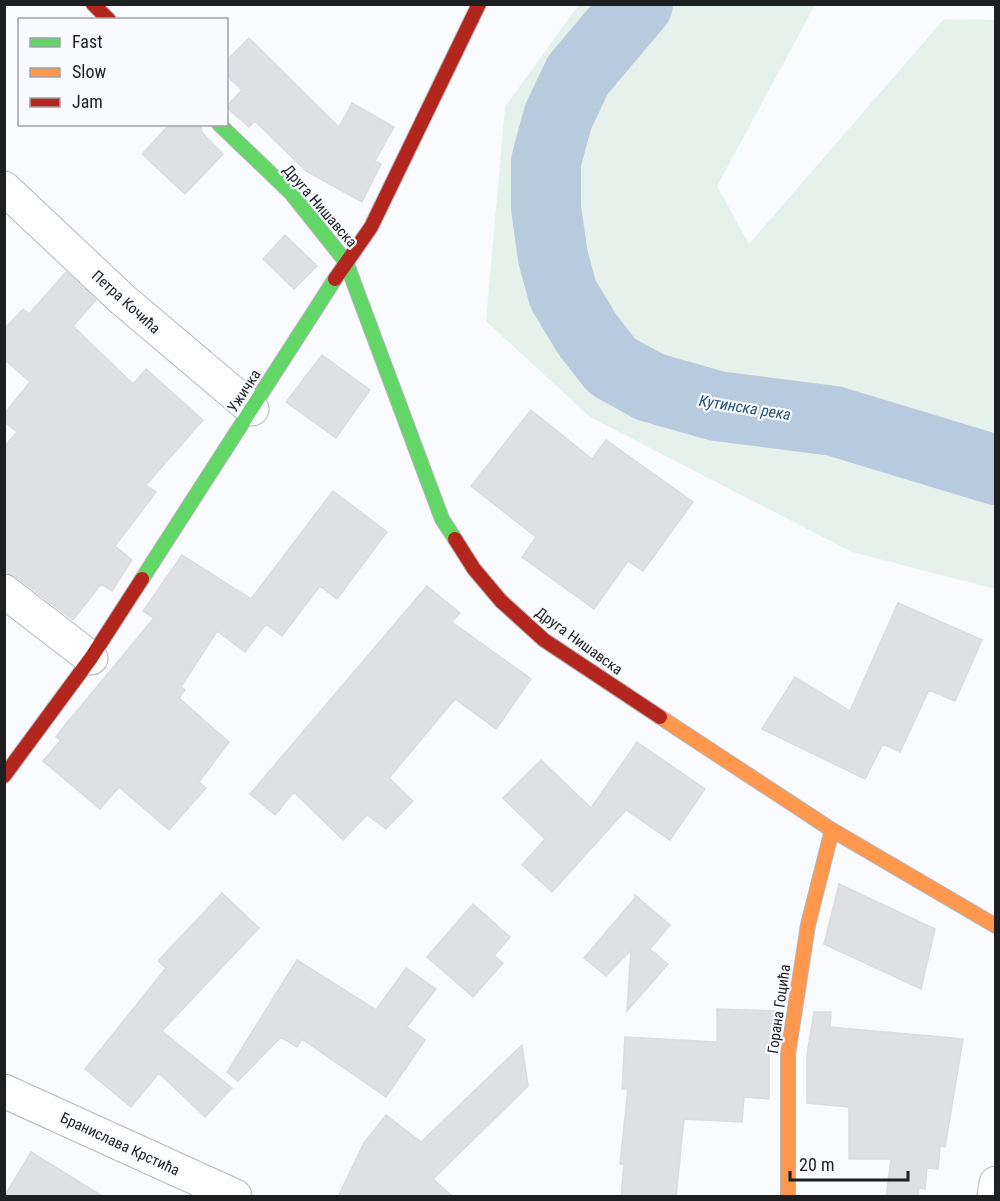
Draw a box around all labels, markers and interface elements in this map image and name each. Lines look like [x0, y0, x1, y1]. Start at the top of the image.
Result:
legend [18, 18, 228, 126]
text: Fast [72, 31, 103, 52]
text: Slow [72, 61, 107, 82]
text: Jam [72, 91, 103, 112]
street label: Друга Нишавска [279, 161, 361, 251]
street label: Петра Кочића [88, 267, 164, 337]
street label: Ужичка [224, 366, 264, 416]
water label: Кутинска река [698, 391, 792, 424]
street label: Друга Нишавска [532, 603, 626, 679]
street label: Горана Гоцића [764, 963, 794, 1055]
street label: Бранислава Крстића [58, 1109, 182, 1179]
scale bar [790, 1144, 908, 1182]
text: 20 m [799, 1154, 834, 1175]

